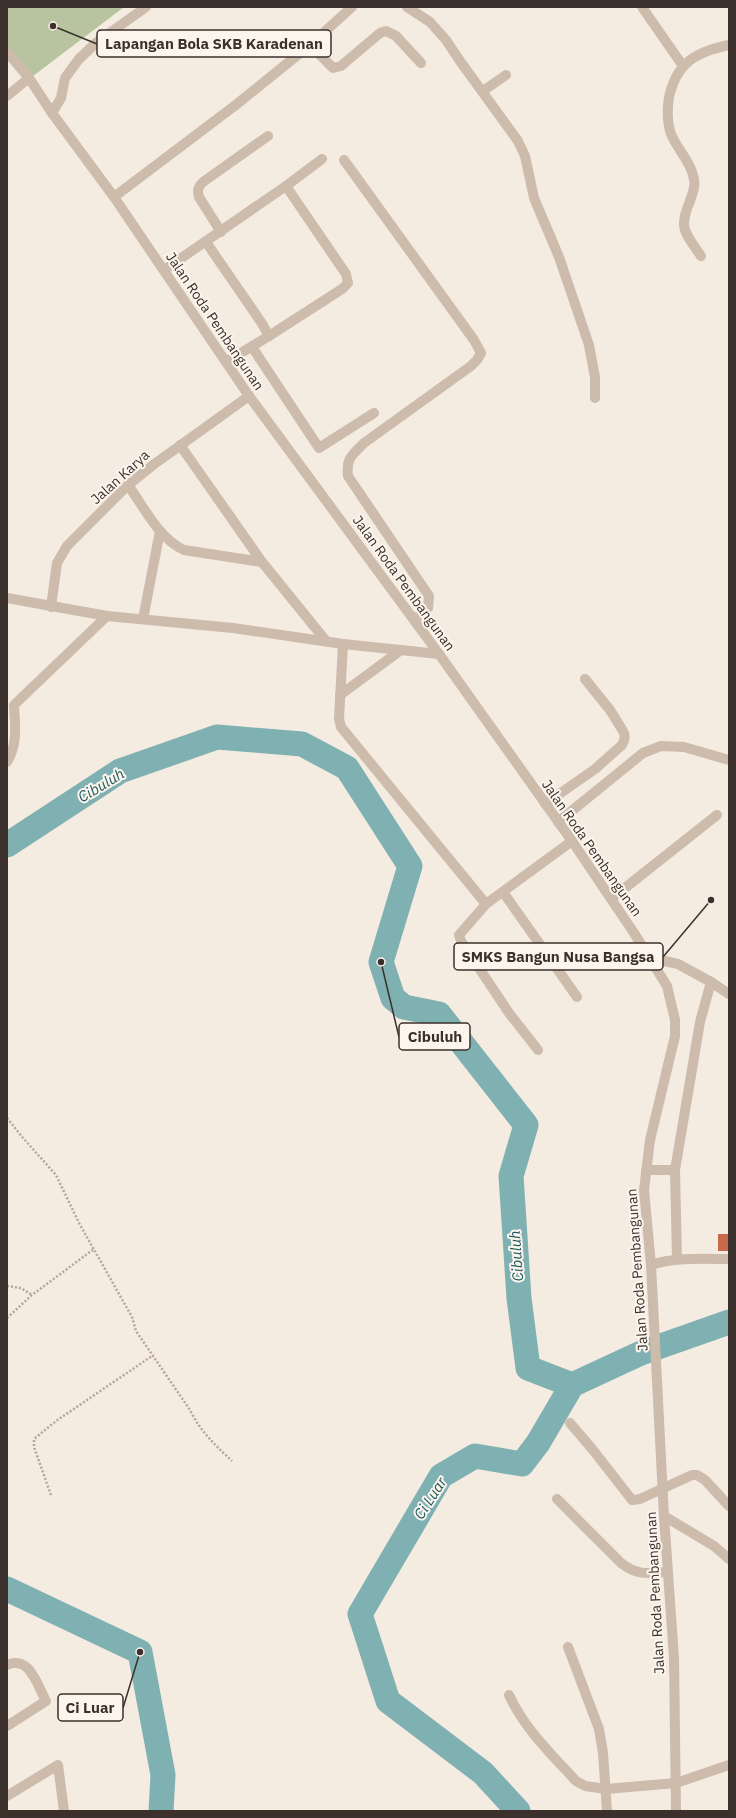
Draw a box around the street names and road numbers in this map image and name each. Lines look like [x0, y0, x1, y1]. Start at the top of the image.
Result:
street label: Jalan Roda Pembangunan [162, 248, 268, 394]
street label: Jalan Karya [87, 446, 153, 508]
street label: Jalan Roda Pembangunan [349, 512, 459, 654]
street label: Jalan Roda Pembangunan [538, 776, 646, 920]
street label: Jalan Roda Pembangunan [622, 1188, 652, 1352]
street label: Jalan Roda Pembangunan [642, 1511, 668, 1675]

